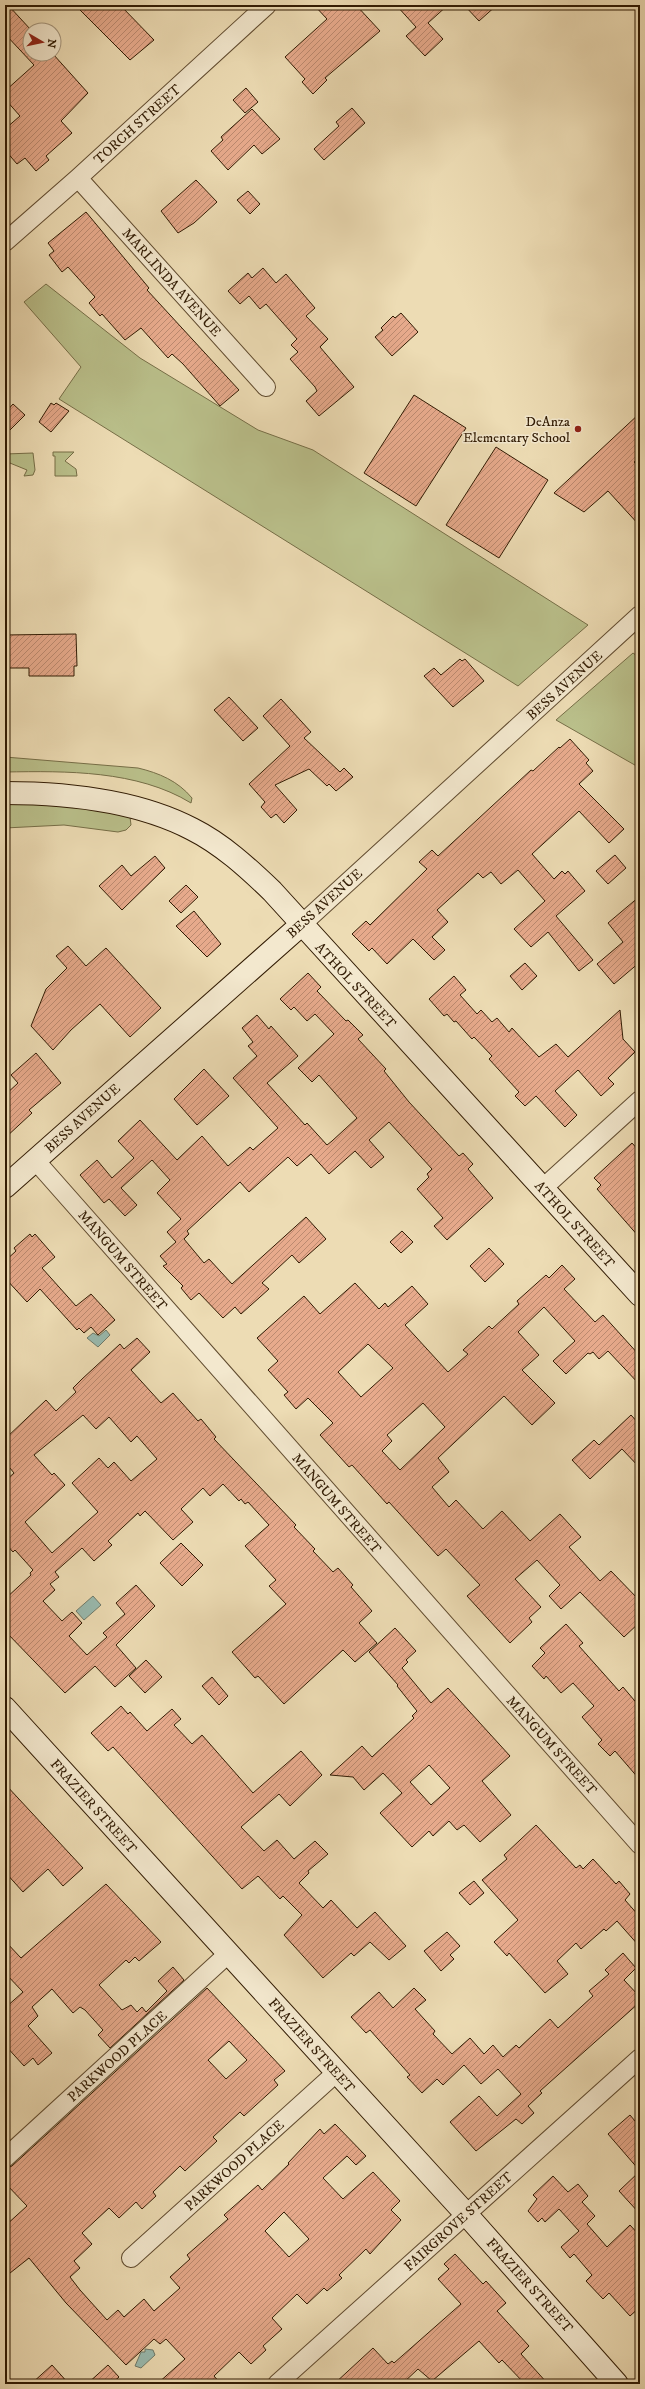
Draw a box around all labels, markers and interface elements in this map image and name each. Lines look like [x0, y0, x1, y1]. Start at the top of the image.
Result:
north arrow [22, 22, 62, 62]
text: N [43, 38, 59, 49]
street label: TORCH STREET [90, 81, 185, 169]
street label: MARLINDA AVENUE [118, 225, 225, 341]
place label: DeAnza Elementary School [463, 413, 571, 447]
marker: DeAnza Elementary School [573, 424, 583, 434]
street label: BESS AVENUE [523, 647, 606, 725]
street label: BESS AVENUE [283, 865, 366, 943]
street label: ATHOL STREET [311, 939, 400, 1033]
street label: BESS AVENUE [41, 1080, 124, 1158]
street label: ATHOL STREET [530, 1177, 618, 1272]
street label: MANGUM STREET [74, 1207, 171, 1315]
street label: MANGUM STREET [288, 1450, 385, 1558]
street label: MANGUM STREET [502, 1692, 601, 1799]
street label: FRAZIER STREET [46, 1756, 141, 1858]
street label: FRAZIER STREET [264, 1995, 359, 2097]
street label: PARKWOOD PLACE [64, 2007, 171, 2106]
street label: PARKWOOD PLACE [181, 2116, 288, 2215]
street label: FAIRGROVE STREET [401, 2168, 517, 2275]
street label: FRAZIER STREET [482, 2235, 577, 2337]

